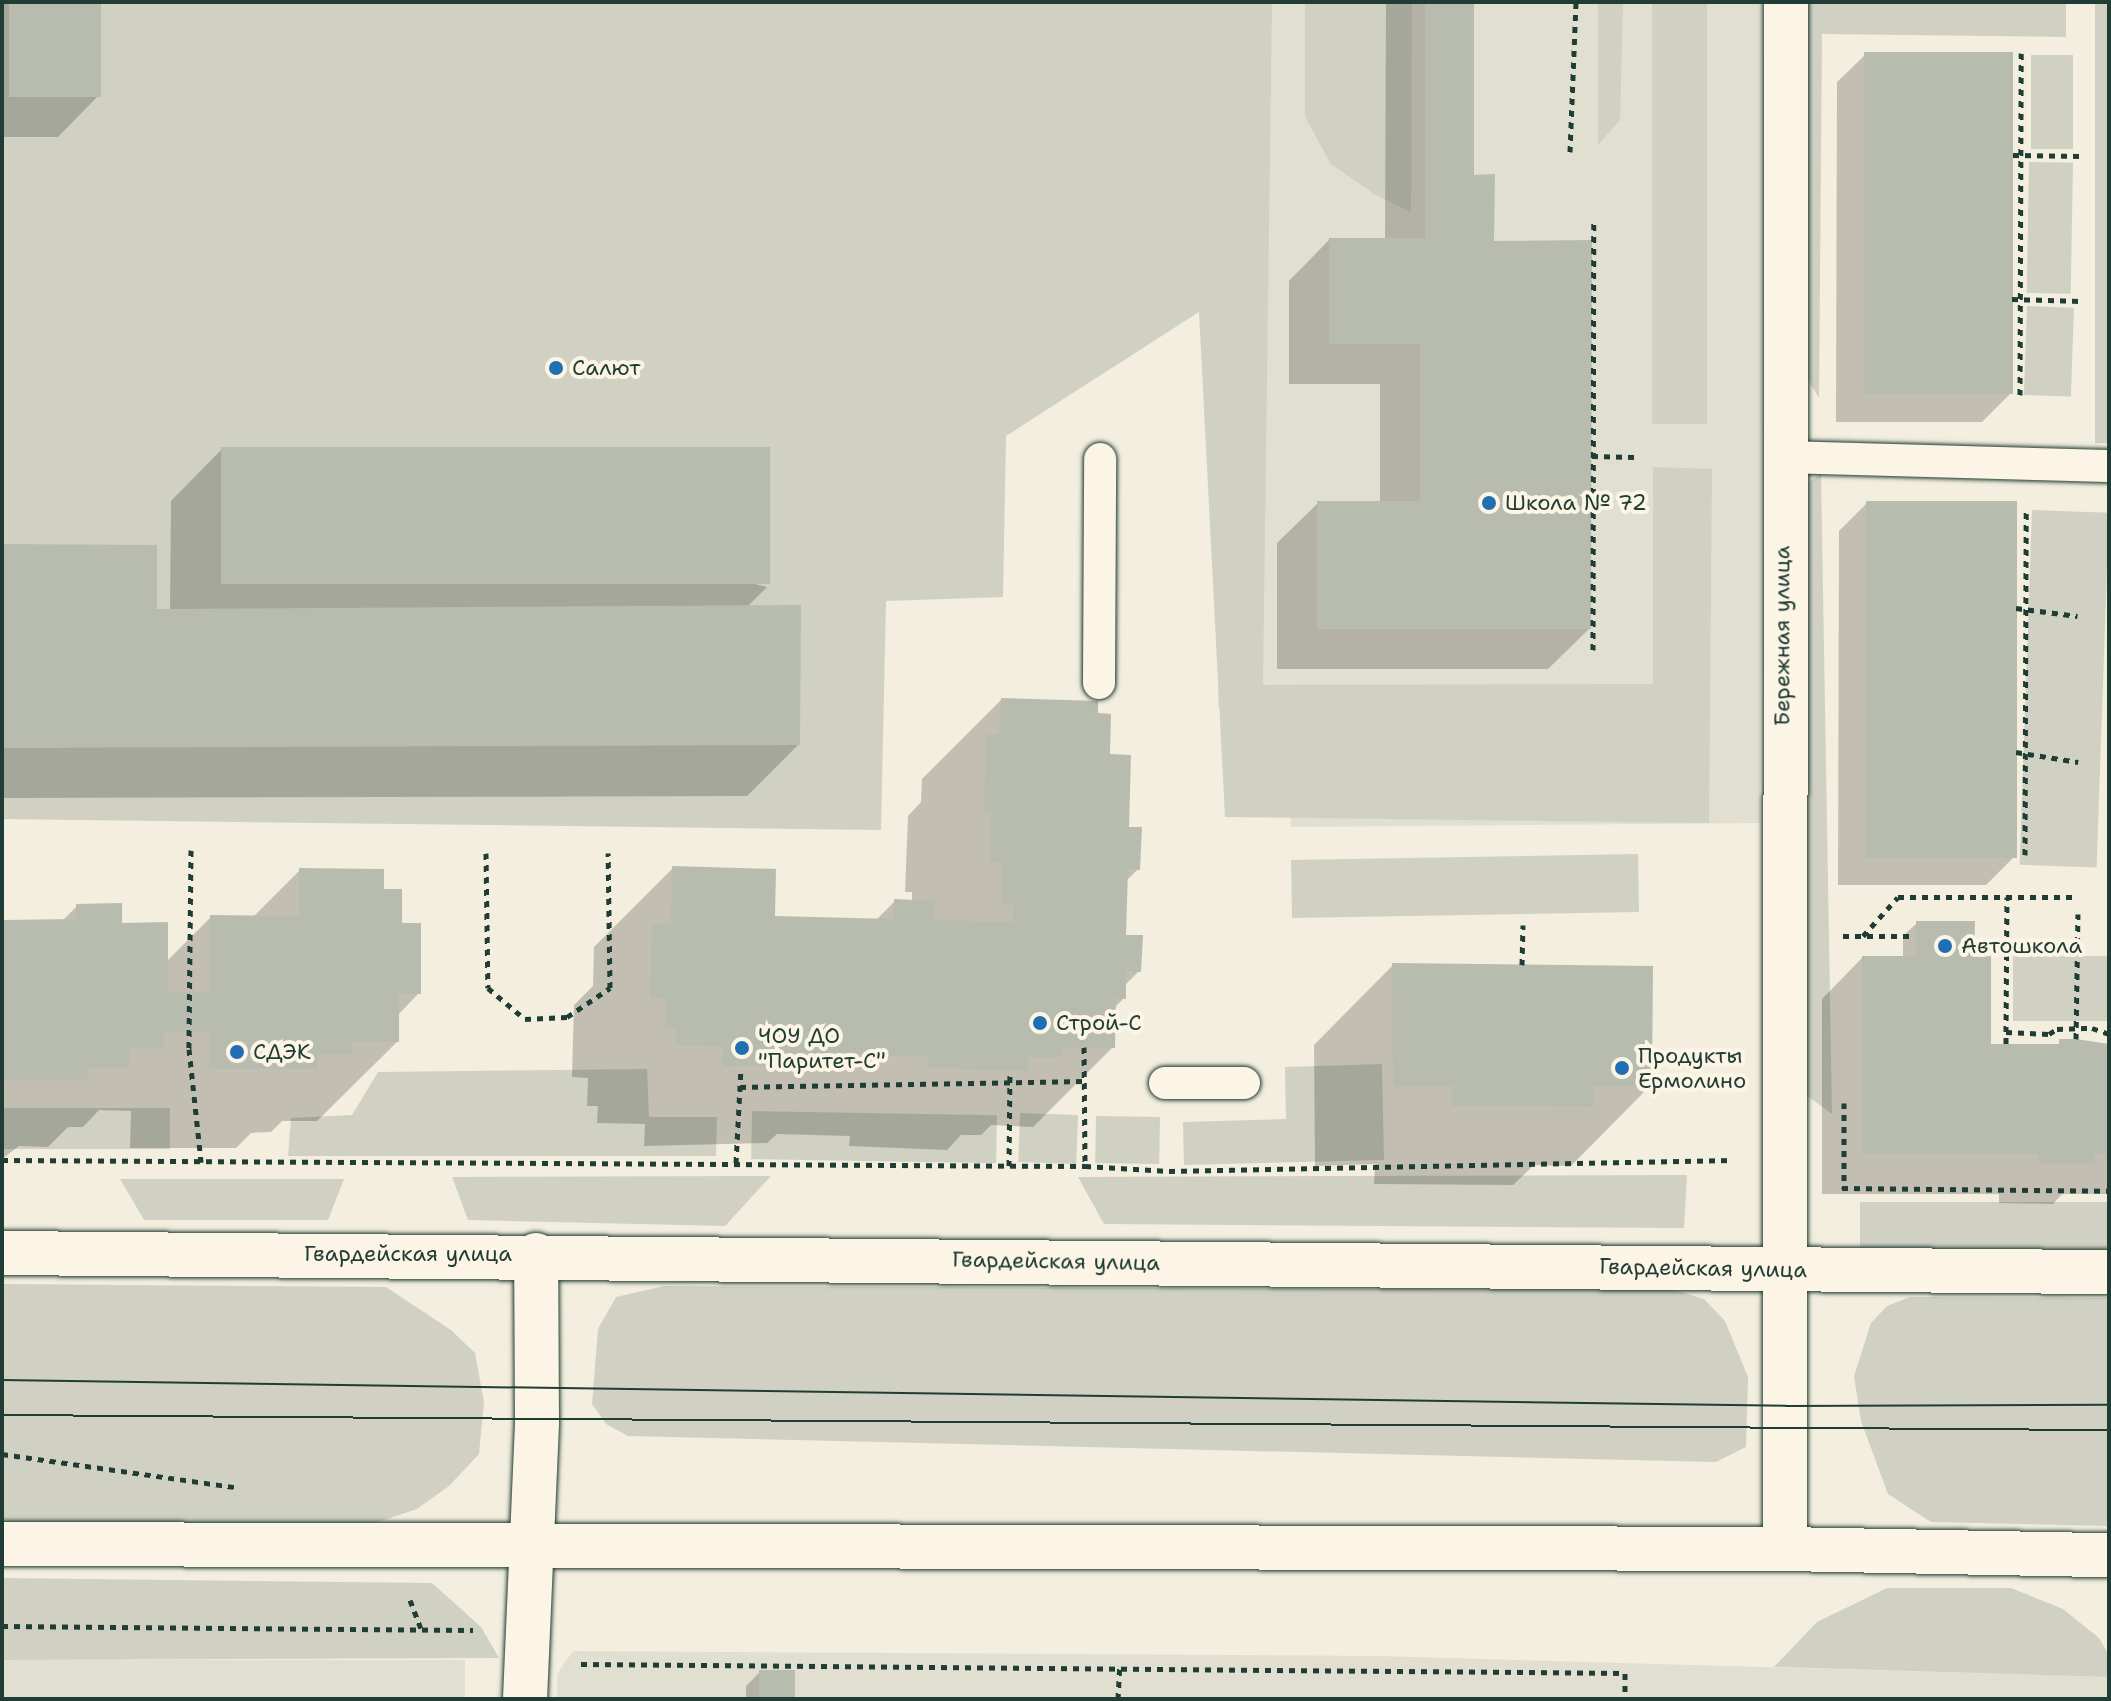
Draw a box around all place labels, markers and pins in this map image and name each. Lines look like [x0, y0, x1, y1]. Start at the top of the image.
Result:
place label: Салют [572, 355, 640, 381]
marker: Салют [547, 359, 565, 377]
place label: Школа № 72 [1505, 490, 1647, 516]
marker: Школа № 72 [1480, 494, 1498, 512]
place label: Автошкола [1961, 933, 2082, 959]
marker: Автошкола [1936, 937, 1954, 955]
place label: Строй-С [1056, 1010, 1142, 1036]
marker: Строй-С [1031, 1014, 1049, 1032]
place label: ЧОУ ДО "Паритет-С" [758, 1022, 886, 1074]
place label: СДЭК [253, 1039, 311, 1065]
marker: ЧОУ ДО "Паритет-С" [733, 1039, 751, 1057]
place label: Продукты Ермолино [1638, 1042, 1746, 1094]
marker: СДЭК [228, 1043, 246, 1061]
marker: Продукты Ермолино [1613, 1059, 1631, 1077]

